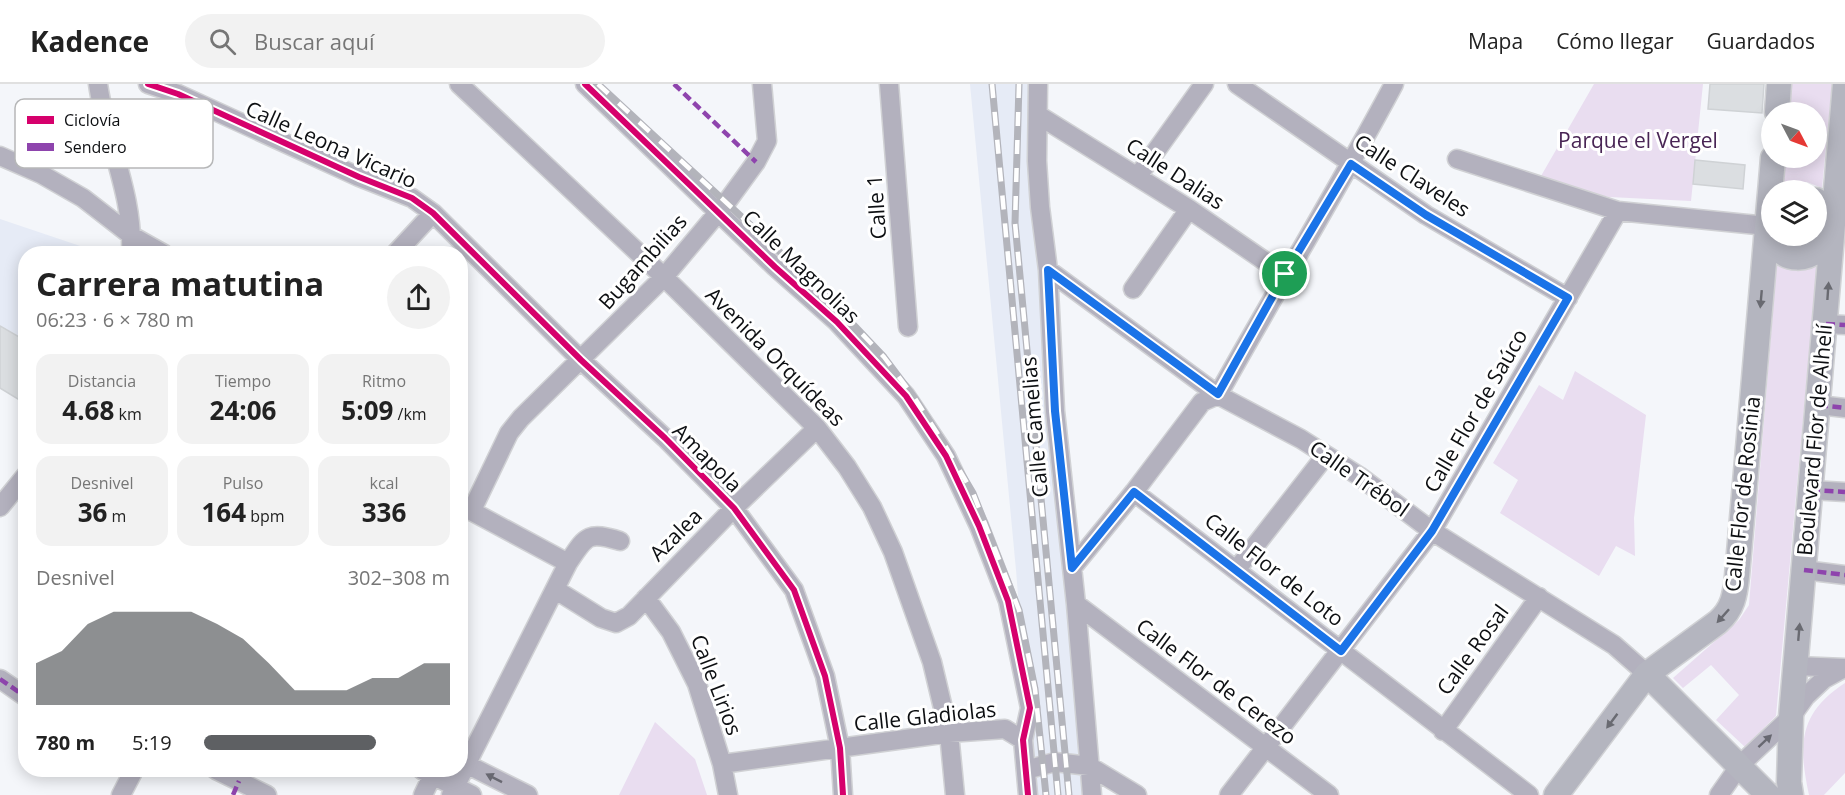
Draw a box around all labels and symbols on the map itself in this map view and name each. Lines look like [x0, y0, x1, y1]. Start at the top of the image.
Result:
street label: Calle Leona Vicario [242, 94, 421, 194]
legend [15, 99, 213, 168]
north arrow [1761, 102, 1827, 168]
text: Ciclovía [64, 109, 120, 131]
park label: Parque el Vergel [1558, 126, 1718, 154]
street label: Calle Claveles [1349, 127, 1476, 223]
street label: Calle Dalias [1121, 131, 1230, 215]
text: Sendero [64, 136, 127, 158]
street label: Calle 1 [860, 174, 892, 240]
street label: Calle Magnolias [737, 203, 866, 329]
street label: Bugambilias [592, 208, 693, 315]
pin [1259, 248, 1310, 299]
street label: Avenida Orquídeas [700, 281, 851, 432]
one-way arrow [1823, 282, 1833, 301]
one-way arrow [1756, 290, 1766, 309]
street label: Boulevard Flor de Alhelí [1790, 322, 1838, 557]
street label: Calle Flor de Saúco [1417, 324, 1533, 497]
street label: Calle Camelias [1014, 356, 1054, 499]
street label: Calle Flor de Rosinia [1718, 395, 1766, 593]
street label: Amapola [667, 417, 748, 498]
street label: Calle Trébol [1304, 434, 1415, 523]
street label: Azalea [643, 502, 708, 567]
street label: Calle Flor de Loto [1199, 506, 1350, 632]
street label: Calle Rosal [1430, 599, 1514, 700]
one-way arrow [1716, 608, 1730, 623]
street label: Calle Flor de Cerezo [1131, 612, 1302, 751]
one-way arrow [1794, 623, 1803, 642]
street label: Calle Lirios [685, 630, 749, 739]
street label: Calle Gladiolas [852, 695, 997, 737]
one-way arrow [1606, 713, 1618, 728]
one-way arrow [1758, 735, 1772, 749]
one-way arrow [486, 773, 503, 783]

